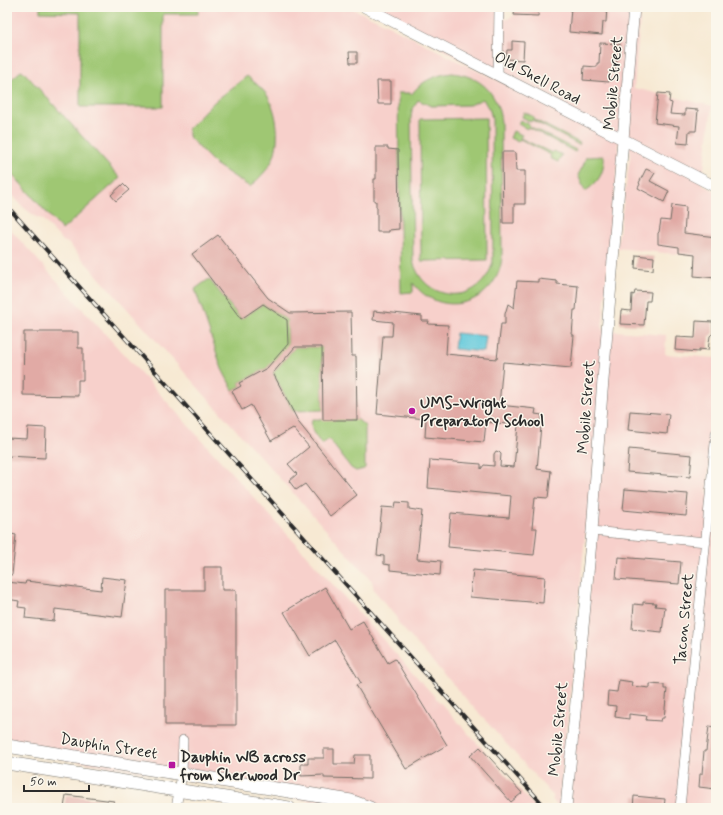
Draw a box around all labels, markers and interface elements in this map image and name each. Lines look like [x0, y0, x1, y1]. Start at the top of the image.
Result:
street label: Mobile Street [599, 35, 628, 131]
street label: Old Shell Road [490, 47, 584, 110]
street label: Mobile Street [573, 359, 600, 455]
place label: UMS-Wright Preparatory School [420, 393, 544, 432]
marker: UMS-Wright Preparatory School [407, 406, 417, 416]
street label: Tacon Street [670, 572, 699, 666]
street label: Mobile Street [544, 681, 573, 777]
street label: Dauphin Street [58, 728, 159, 765]
place label: Dauphin WB across from Sherwood Dr [179, 747, 306, 786]
marker: Dauphin WB across from Sherwood Dr [167, 760, 177, 770]
scale bar [24, 767, 89, 793]
text: 50 m [30, 774, 57, 790]

